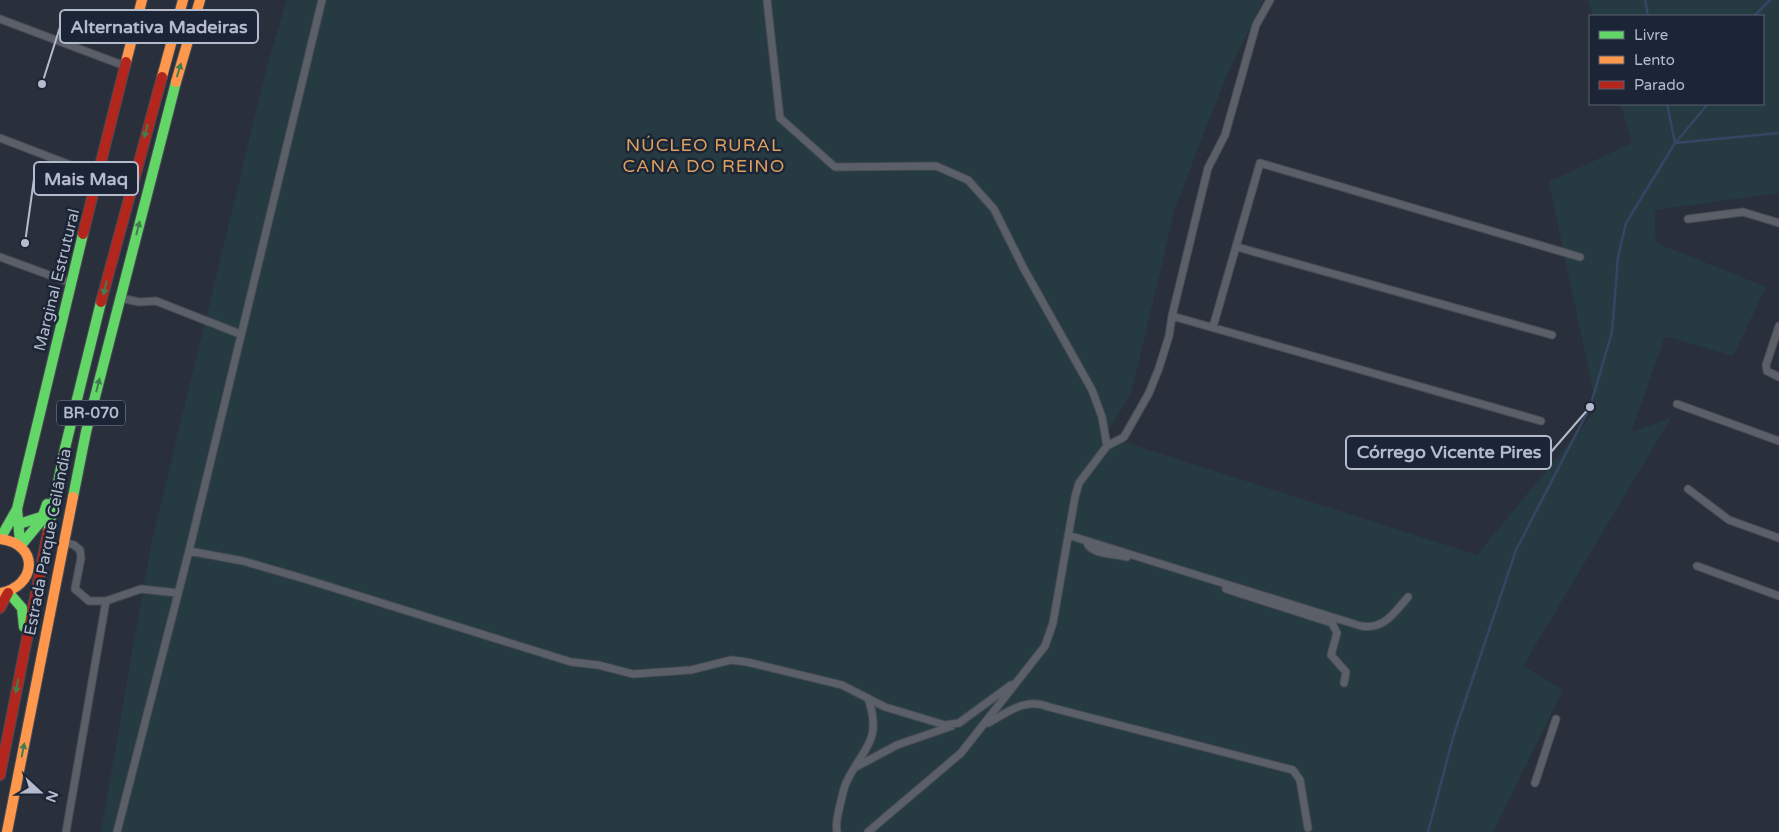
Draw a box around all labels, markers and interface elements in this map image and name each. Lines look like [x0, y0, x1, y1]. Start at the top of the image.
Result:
callout: Alternativa Madeiras [60, 10, 258, 43]
legend [1589, 15, 1764, 105]
text: Alternativa Madeiras [70, 16, 248, 38]
text: Livre [1634, 26, 1668, 44]
text: Lento [1634, 51, 1675, 69]
one-way arrow [176, 63, 184, 78]
text: Parado [1634, 76, 1685, 94]
one-way arrow [141, 123, 149, 138]
district label: NÚCLEO RURAL CANA DO REINO [623, 134, 785, 177]
callout: Mais Maq [34, 162, 138, 195]
text: Mais Maq [44, 168, 128, 190]
street label: Marginal Estrutural [30, 207, 84, 353]
one-way arrow [134, 220, 142, 235]
one-way arrow [101, 281, 109, 296]
one-way arrow [94, 378, 102, 393]
road number: BR-070 [57, 400, 125, 426]
callout: Córrego Vicente Pires [1346, 436, 1551, 469]
text: Córrego Vicente Pires [1357, 441, 1542, 463]
street label: Estrada Parque Ceilândia [20, 447, 76, 637]
one-way arrow [12, 678, 20, 694]
one-way arrow [19, 741, 27, 757]
north arrow [15, 767, 65, 817]
text: N [42, 788, 62, 805]

